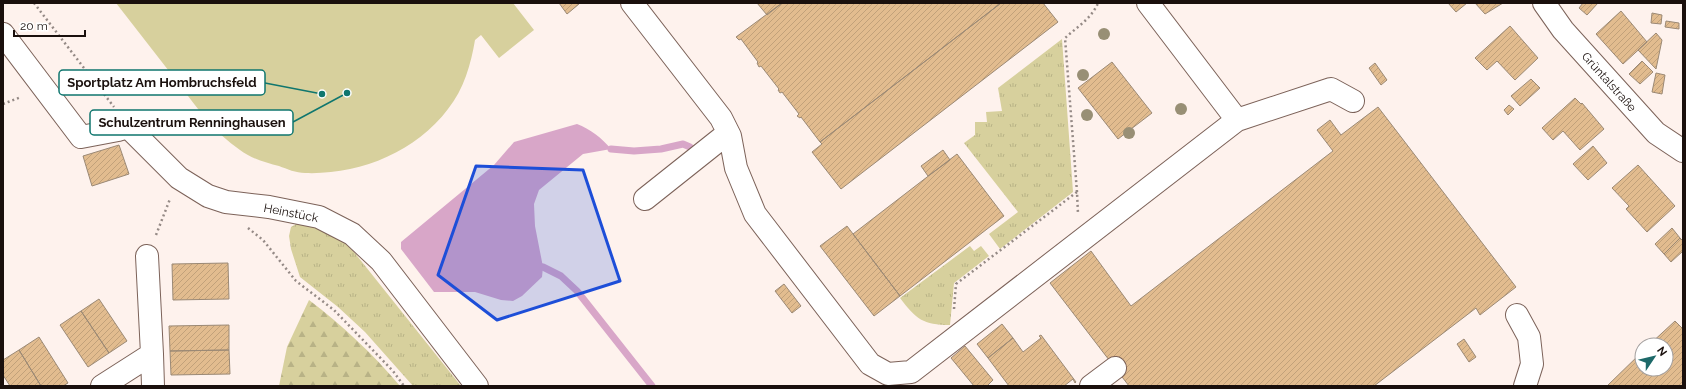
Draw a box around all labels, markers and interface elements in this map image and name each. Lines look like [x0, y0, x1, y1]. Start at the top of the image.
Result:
scale bar [14, 12, 85, 38]
text: 20 m [20, 19, 48, 33]
street label: Grüntalstraße [1579, 49, 1639, 115]
callout: Sportplatz Am Hombruchsfeld [59, 70, 265, 95]
text: Sportplatz Am Hombruchsfeld [67, 75, 257, 90]
callout: Schulzentrum Renninghausen [90, 110, 293, 135]
text: Schulzentrum Renninghausen [98, 115, 286, 130]
street label: Heinstück [263, 201, 320, 225]
north arrow [1634, 337, 1674, 377]
text: N [1654, 344, 1670, 359]

